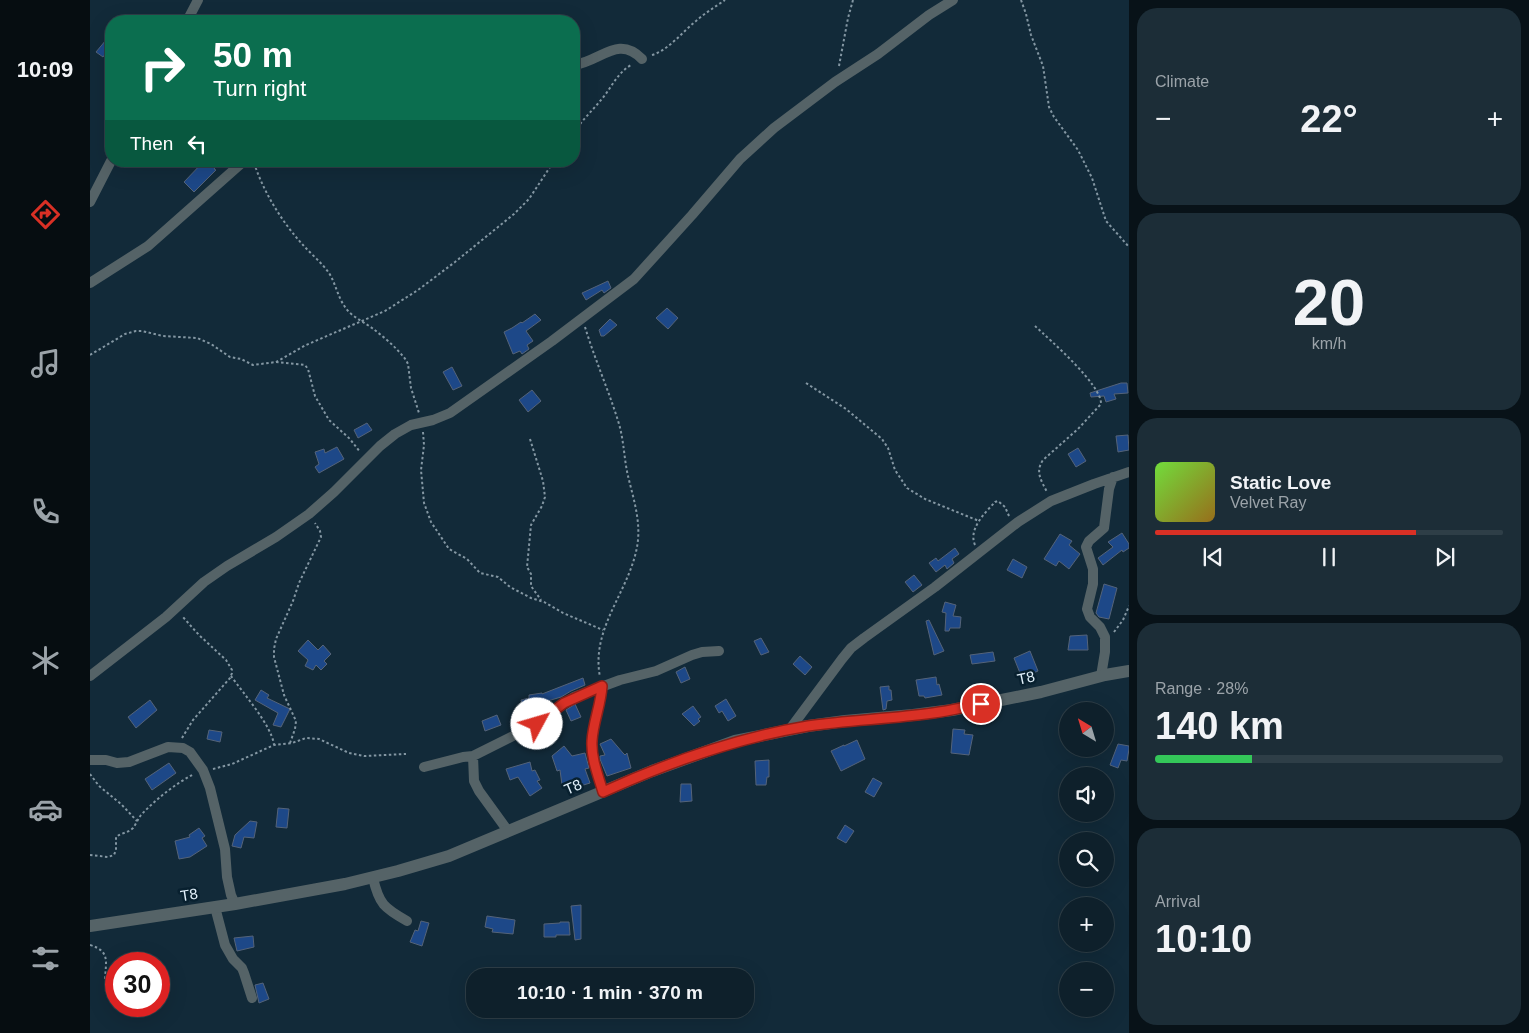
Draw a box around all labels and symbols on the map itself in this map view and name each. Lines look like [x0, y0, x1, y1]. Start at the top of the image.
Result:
street label: T8 [1016, 667, 1036, 688]
pin [960, 683, 1002, 725]
position arrow [510, 697, 562, 749]
north arrow [1059, 702, 1114, 758]
street label: T8 [561, 775, 584, 798]
street label: T8 [179, 885, 199, 904]
speed limit sign: 30 [105, 952, 170, 1017]

